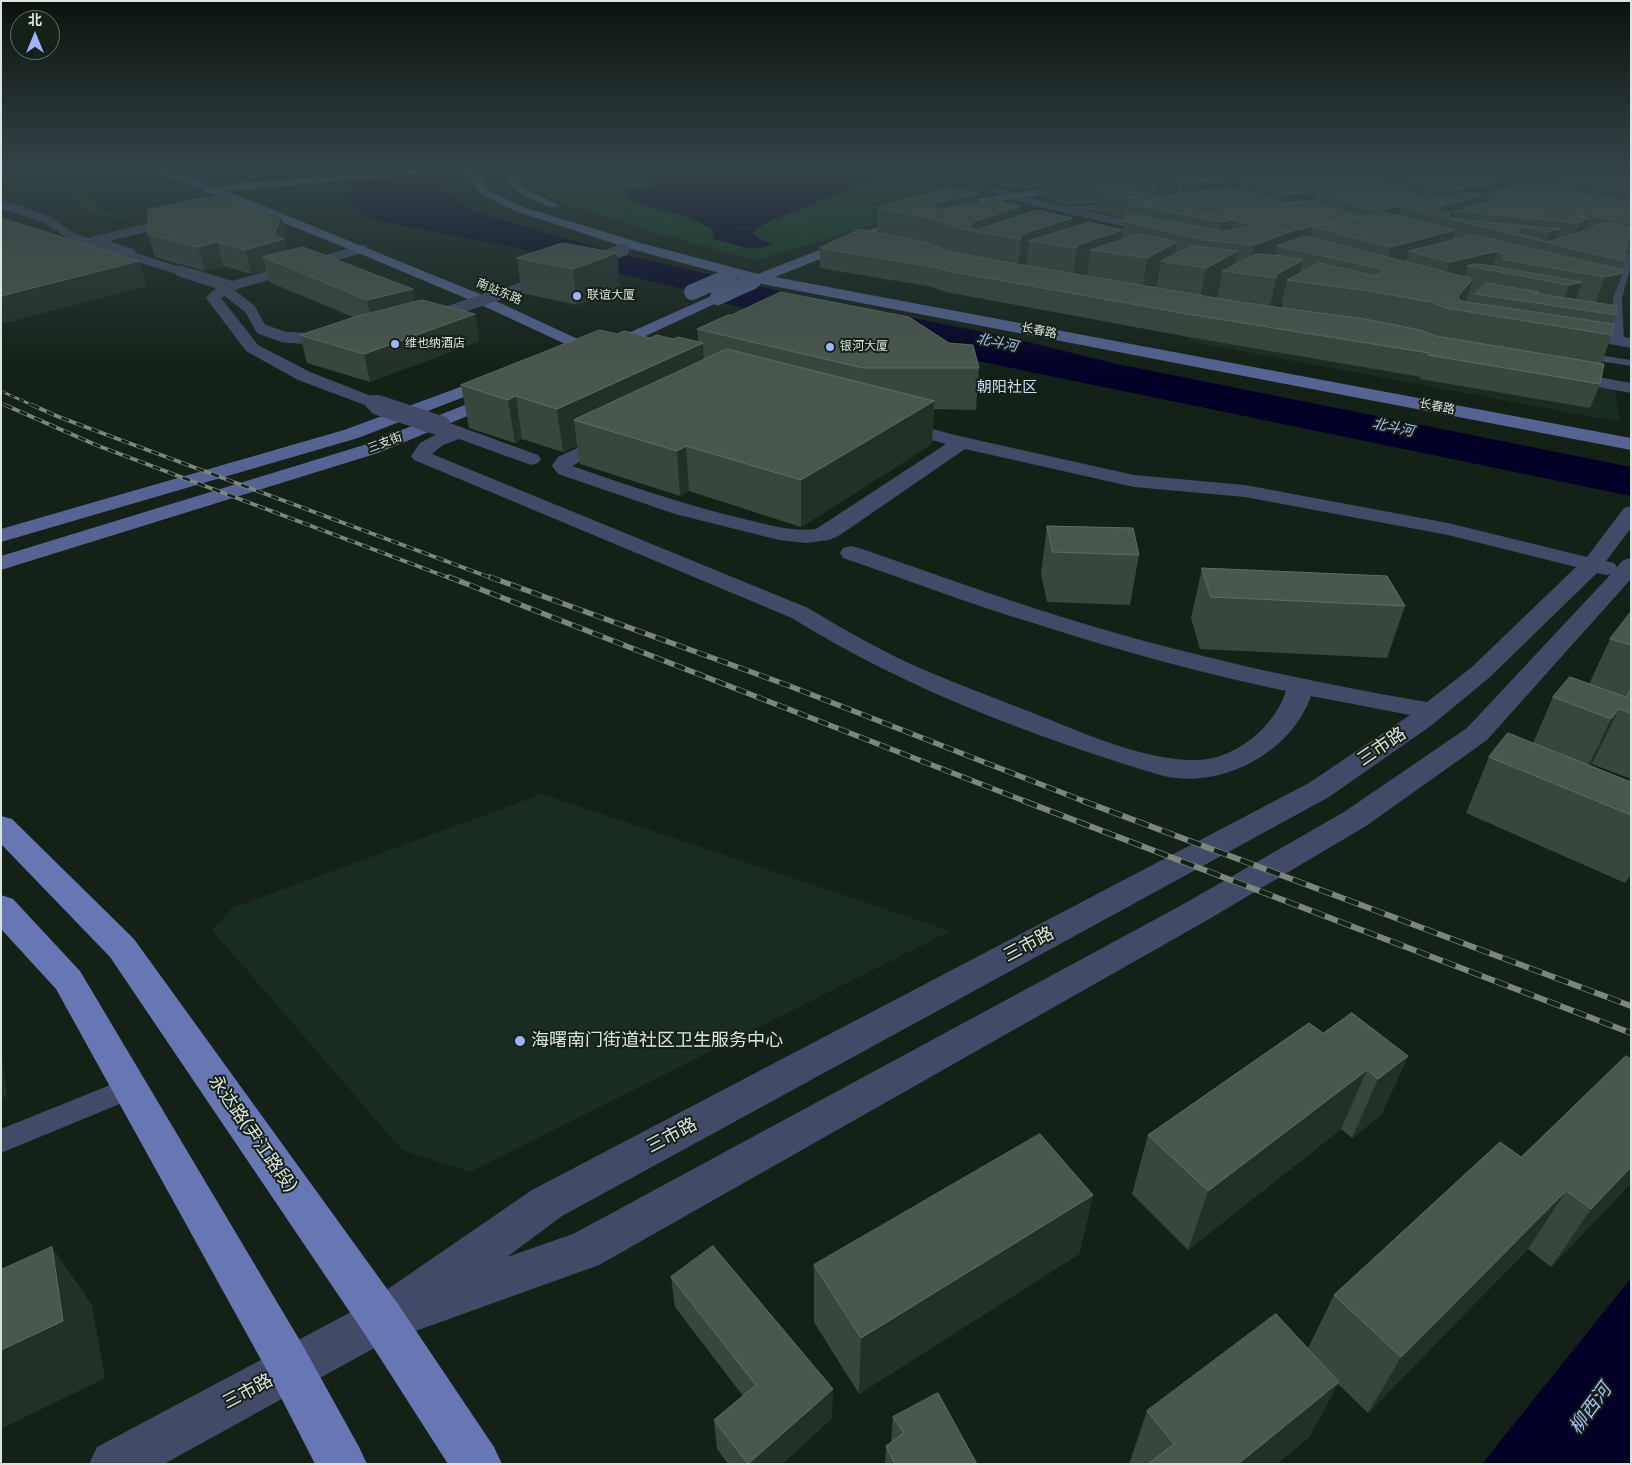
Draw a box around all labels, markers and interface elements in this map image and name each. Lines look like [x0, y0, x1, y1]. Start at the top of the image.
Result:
north arrow [10, 10, 60, 60]
text: 北 [28, 12, 42, 29]
street label: 南站东路 [474, 276, 524, 308]
place label: 联谊大厦 [587, 289, 635, 303]
marker: 联谊大厦 [571, 290, 583, 302]
street label: 长春路 [1020, 320, 1058, 342]
water label: 北斗河 [975, 330, 1019, 356]
place label: 维也纳酒店 [405, 337, 465, 351]
marker: 维也纳酒店 [389, 338, 401, 350]
place label: 银河大厦 [840, 340, 888, 354]
marker: 银河大厦 [824, 341, 836, 353]
district label: 朝阳社区 [977, 379, 1037, 397]
street label: 长春路 [1418, 396, 1456, 418]
water label: 北斗河 [1371, 415, 1415, 441]
street label: 三支街 [366, 430, 404, 456]
street label: 三市路 [1354, 723, 1410, 771]
street label: 三市路 [1000, 923, 1058, 967]
place label: 海曙南门街道社区卫生服务中心 [531, 1030, 783, 1052]
marker: 海曙南门街道社区卫生服务中心 [513, 1034, 527, 1048]
street label: 永达路(尹江路段) [204, 1071, 300, 1197]
street label: 三市路 [643, 1114, 701, 1158]
street label: 三市路 [219, 1370, 277, 1414]
water label: 柳西河 [1565, 1379, 1617, 1439]

